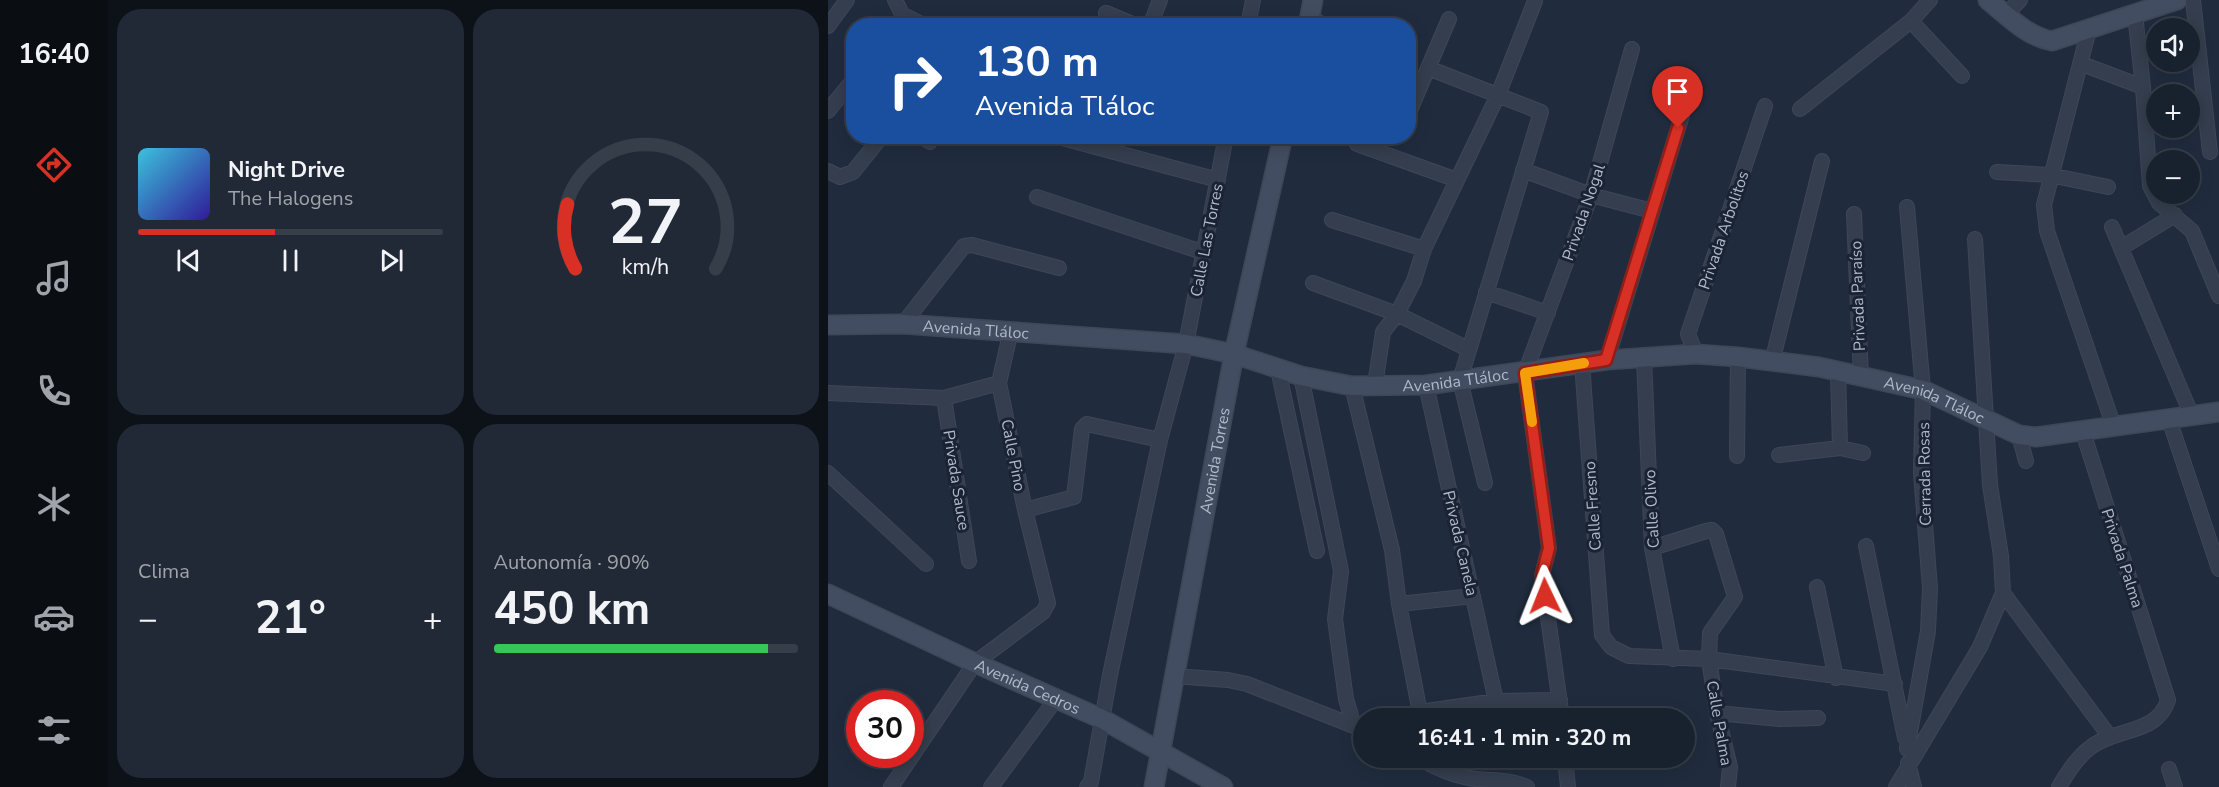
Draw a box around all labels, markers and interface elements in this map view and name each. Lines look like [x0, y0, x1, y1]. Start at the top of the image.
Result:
map controls [2146, 18, 2200, 204]
button: sound [2146, 18, 2200, 72]
text: 130 m [975, 34, 1099, 91]
text: 16:40 [18, 36, 90, 73]
icon: right [876, 42, 954, 120]
pin [1652, 66, 1703, 128]
icon: arrive [1661, 75, 1694, 108]
button: + [2146, 84, 2200, 138]
text: Avenida Tláloc [975, 88, 1155, 125]
icon: directions [33, 144, 75, 186]
button: − [2146, 150, 2200, 204]
text: Night Drive [228, 155, 345, 185]
street label: Privada Nogal [1557, 161, 1611, 264]
street label: Privada Arbolitos [1693, 168, 1755, 293]
text: 27 [608, 180, 683, 265]
street label: Calle Las Torres [1185, 182, 1229, 299]
text: The Halogens [228, 185, 353, 212]
street label: Privada Paraíso [1845, 240, 1871, 352]
icon: previous [172, 244, 205, 277]
icon: pause [274, 244, 307, 277]
icon: next [375, 244, 408, 277]
text: km/h [622, 253, 669, 283]
icon: music [33, 257, 75, 299]
street label: Avenida Tláloc [922, 315, 1030, 345]
street label: Avenida Tláloc [1402, 364, 1510, 397]
icon: phone [33, 370, 75, 412]
street label: Avenida Tláloc [1882, 372, 1988, 429]
street label: Avenida Torres [1195, 406, 1236, 516]
street label: Calle Pino [995, 417, 1031, 493]
street label: Cerrada Rosas [1913, 422, 1937, 526]
street label: Privada Sauce [937, 429, 975, 532]
street label: Calle Fresno [1579, 460, 1607, 551]
street label: Calle Olivo [1639, 469, 1665, 549]
icon: climate [33, 483, 75, 525]
street label: Privada Canela [1437, 488, 1483, 598]
street label: Privada Palma [2096, 506, 2148, 611]
text: Autonomía · 90% [494, 549, 650, 576]
text: Clima [138, 558, 190, 585]
position arrow [1513, 564, 1577, 628]
text: 450 km [494, 579, 650, 640]
text: 21° [255, 588, 326, 649]
icon: car [33, 596, 75, 638]
text: − [138, 597, 158, 642]
text: + [423, 597, 443, 642]
street label: Avenida Cedros [971, 654, 1083, 720]
street label: Calle Palma [1701, 679, 1737, 767]
speed limit sign: 30 [846, 690, 924, 768]
icon: filters [33, 709, 75, 751]
text: 16:41 · 1 min · 320 m [1417, 723, 1631, 753]

